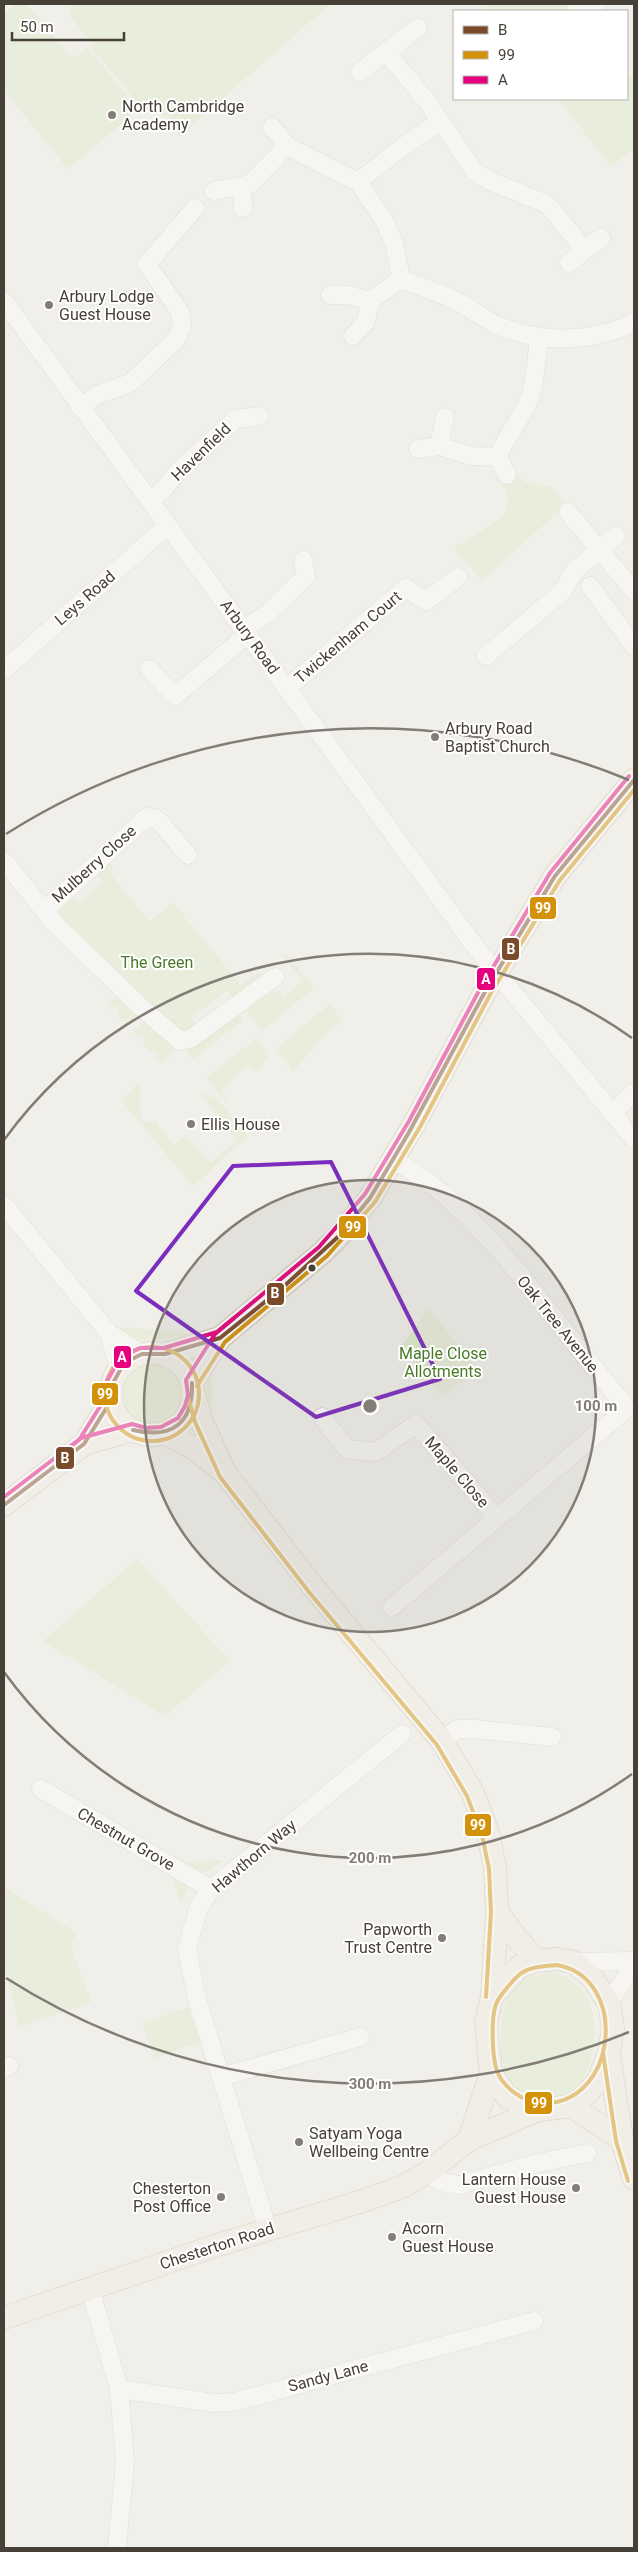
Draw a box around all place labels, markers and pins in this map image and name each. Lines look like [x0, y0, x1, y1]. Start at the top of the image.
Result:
place label: North Cambridge Academy [122, 97, 244, 134]
marker: North Cambridge Academy [106, 109, 118, 121]
place label: Arbury Lodge Guest House [59, 287, 154, 324]
marker: Arbury Lodge Guest House [43, 299, 55, 311]
place label: Arbury Road Baptist Church [445, 719, 550, 756]
marker: Arbury Road Baptist Church [429, 731, 441, 743]
place label: Ellis House [201, 1115, 280, 1134]
marker: Ellis House [185, 1118, 197, 1130]
unlabelled marker [307, 1263, 317, 1273]
centre of rings [361, 1397, 379, 1415]
place label: Papworth Trust Centre [345, 1920, 432, 1957]
marker: Papworth Trust Centre [436, 1932, 448, 1944]
place label: Satyam Yoga Wellbeing Centre [309, 2124, 429, 2161]
marker: Satyam Yoga Wellbeing Centre [293, 2136, 305, 2148]
place label: Lantern House Guest House [462, 2170, 566, 2207]
place label: Chesterton Post Office [132, 2179, 211, 2216]
marker: Lantern House Guest House [570, 2182, 582, 2194]
marker: Chesterton Post Office [215, 2191, 227, 2203]
place label: Acorn Guest House [402, 2219, 494, 2256]
marker: Acorn Guest House [386, 2231, 398, 2243]

